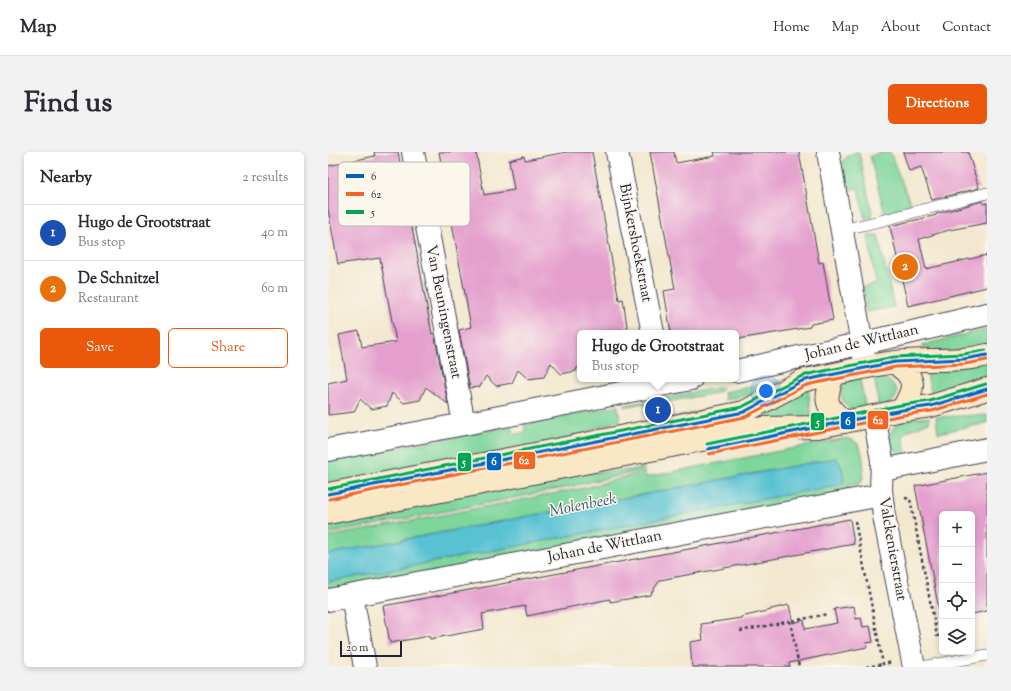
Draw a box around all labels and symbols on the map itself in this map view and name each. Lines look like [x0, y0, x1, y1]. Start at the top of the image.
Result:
legend [338, 162, 470, 226]
text: 6 [371, 169, 376, 185]
street label: Bijnkershoekstraat [613, 182, 657, 304]
text: 62 [371, 187, 382, 203]
text: 5 [370, 205, 375, 221]
street label: Van Beuningenstraat [420, 243, 466, 381]
pin: 2 [892, 252, 918, 282]
street label: Johan de Wittlaan [802, 320, 921, 366]
your location [756, 381, 776, 401]
pin: 1 [645, 395, 671, 425]
line badge: 62 [867, 410, 889, 430]
line badge: 6 [840, 411, 856, 430]
line badge: 5 [810, 412, 825, 431]
text: 62 [873, 413, 884, 429]
text: 6 [845, 414, 851, 430]
text: 5 [815, 415, 820, 431]
line badge: 62 [513, 451, 536, 470]
line badge: 5 [457, 452, 472, 472]
line badge: 6 [486, 452, 502, 471]
text: 62 [519, 453, 530, 469]
text: 6 [491, 454, 497, 470]
text: 5 [461, 455, 466, 471]
water label: Molenbeek [547, 488, 619, 524]
street label: Valckenierstraat [873, 496, 911, 602]
street label: Johan de Wittlaan [545, 526, 664, 569]
scale bar [340, 639, 402, 658]

